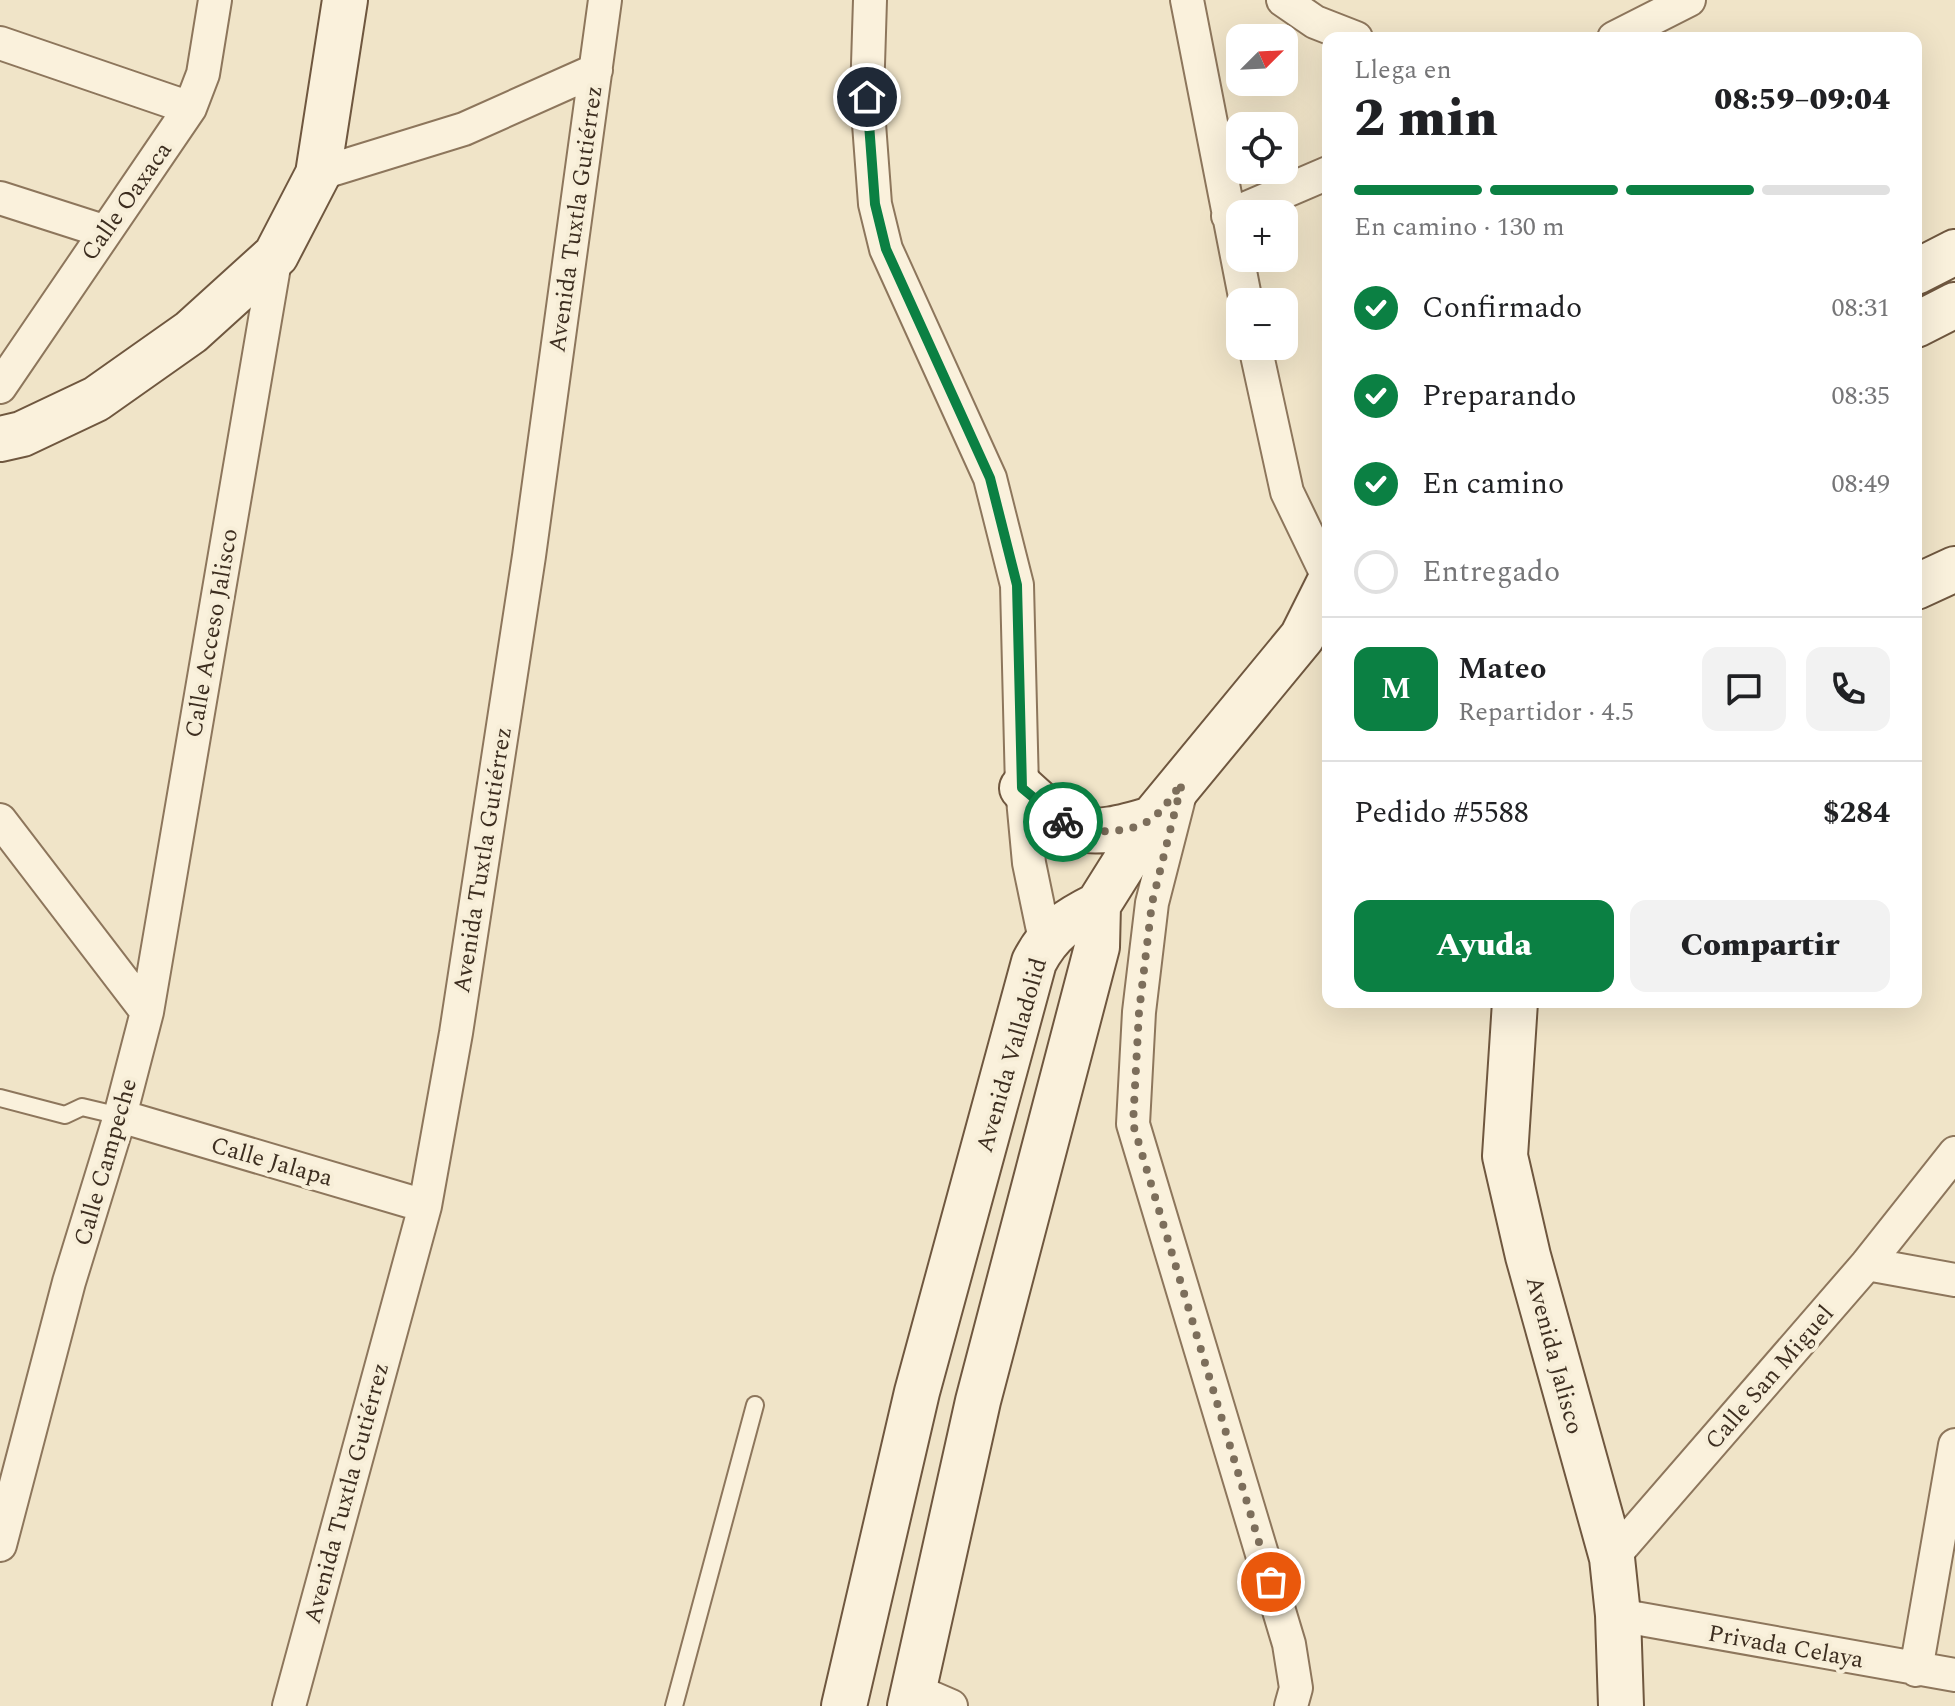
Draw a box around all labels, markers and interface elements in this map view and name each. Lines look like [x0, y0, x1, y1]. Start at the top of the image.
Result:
north arrow [1226, 24, 1298, 96]
map controls [1226, 24, 1298, 360]
text: Llega en [1354, 50, 1452, 90]
pin [833, 63, 901, 131]
icon: home [845, 75, 889, 119]
text: 08:59–09:04 [1714, 77, 1890, 123]
text: 2 min [1354, 80, 1498, 159]
street label: Avenida Tuxtla Gutiérrez [539, 83, 613, 355]
button: locate [1226, 112, 1298, 184]
street label: Calle Oaxaca [72, 134, 181, 269]
button: + [1226, 200, 1298, 272]
text: En camino · 130 m [1354, 207, 1565, 247]
text: Confirmado [1422, 285, 1582, 331]
icon: check [1354, 286, 1398, 330]
button: − [1226, 288, 1298, 360]
text: 08:31 [1831, 288, 1890, 328]
text: Preparando [1422, 373, 1576, 419]
icon: check [1354, 374, 1398, 418]
text: 08:35 [1831, 376, 1890, 416]
text: En camino [1422, 461, 1564, 507]
icon: check [1354, 462, 1398, 506]
text: 08:49 [1831, 464, 1890, 504]
street label: Calle Acceso Jalisco [176, 526, 248, 741]
text: Entregado [1422, 549, 1560, 595]
text: Mateo [1458, 646, 1546, 692]
button: chat [1702, 647, 1786, 731]
button: phone [1806, 647, 1890, 731]
text: M [1381, 666, 1411, 712]
text: Repartidor · 4.5 [1458, 692, 1634, 732]
street label: Avenida Tuxtla Gutiérrez [444, 724, 522, 996]
courier [1023, 782, 1103, 862]
text: Pedido #5588 [1354, 790, 1529, 836]
text: $284 [1823, 790, 1890, 836]
icon: bike [1041, 800, 1085, 844]
button: Ayuda [1354, 900, 1614, 992]
button: Compartir [1630, 900, 1890, 992]
street label: Avenida Valladolid [967, 954, 1057, 1157]
street label: Calle Campeche [65, 1074, 147, 1250]
street label: Calle Jalapa [207, 1127, 337, 1197]
street label: Avenida Jalisco [1516, 1272, 1592, 1438]
street label: Calle San Miguel [1697, 1297, 1843, 1458]
street label: Avenida Tuxtla Gutiérrez [295, 1359, 399, 1628]
pin [1237, 1548, 1305, 1616]
icon: bag [1249, 1560, 1293, 1604]
street label: Privada Celaya [1705, 1616, 1867, 1678]

